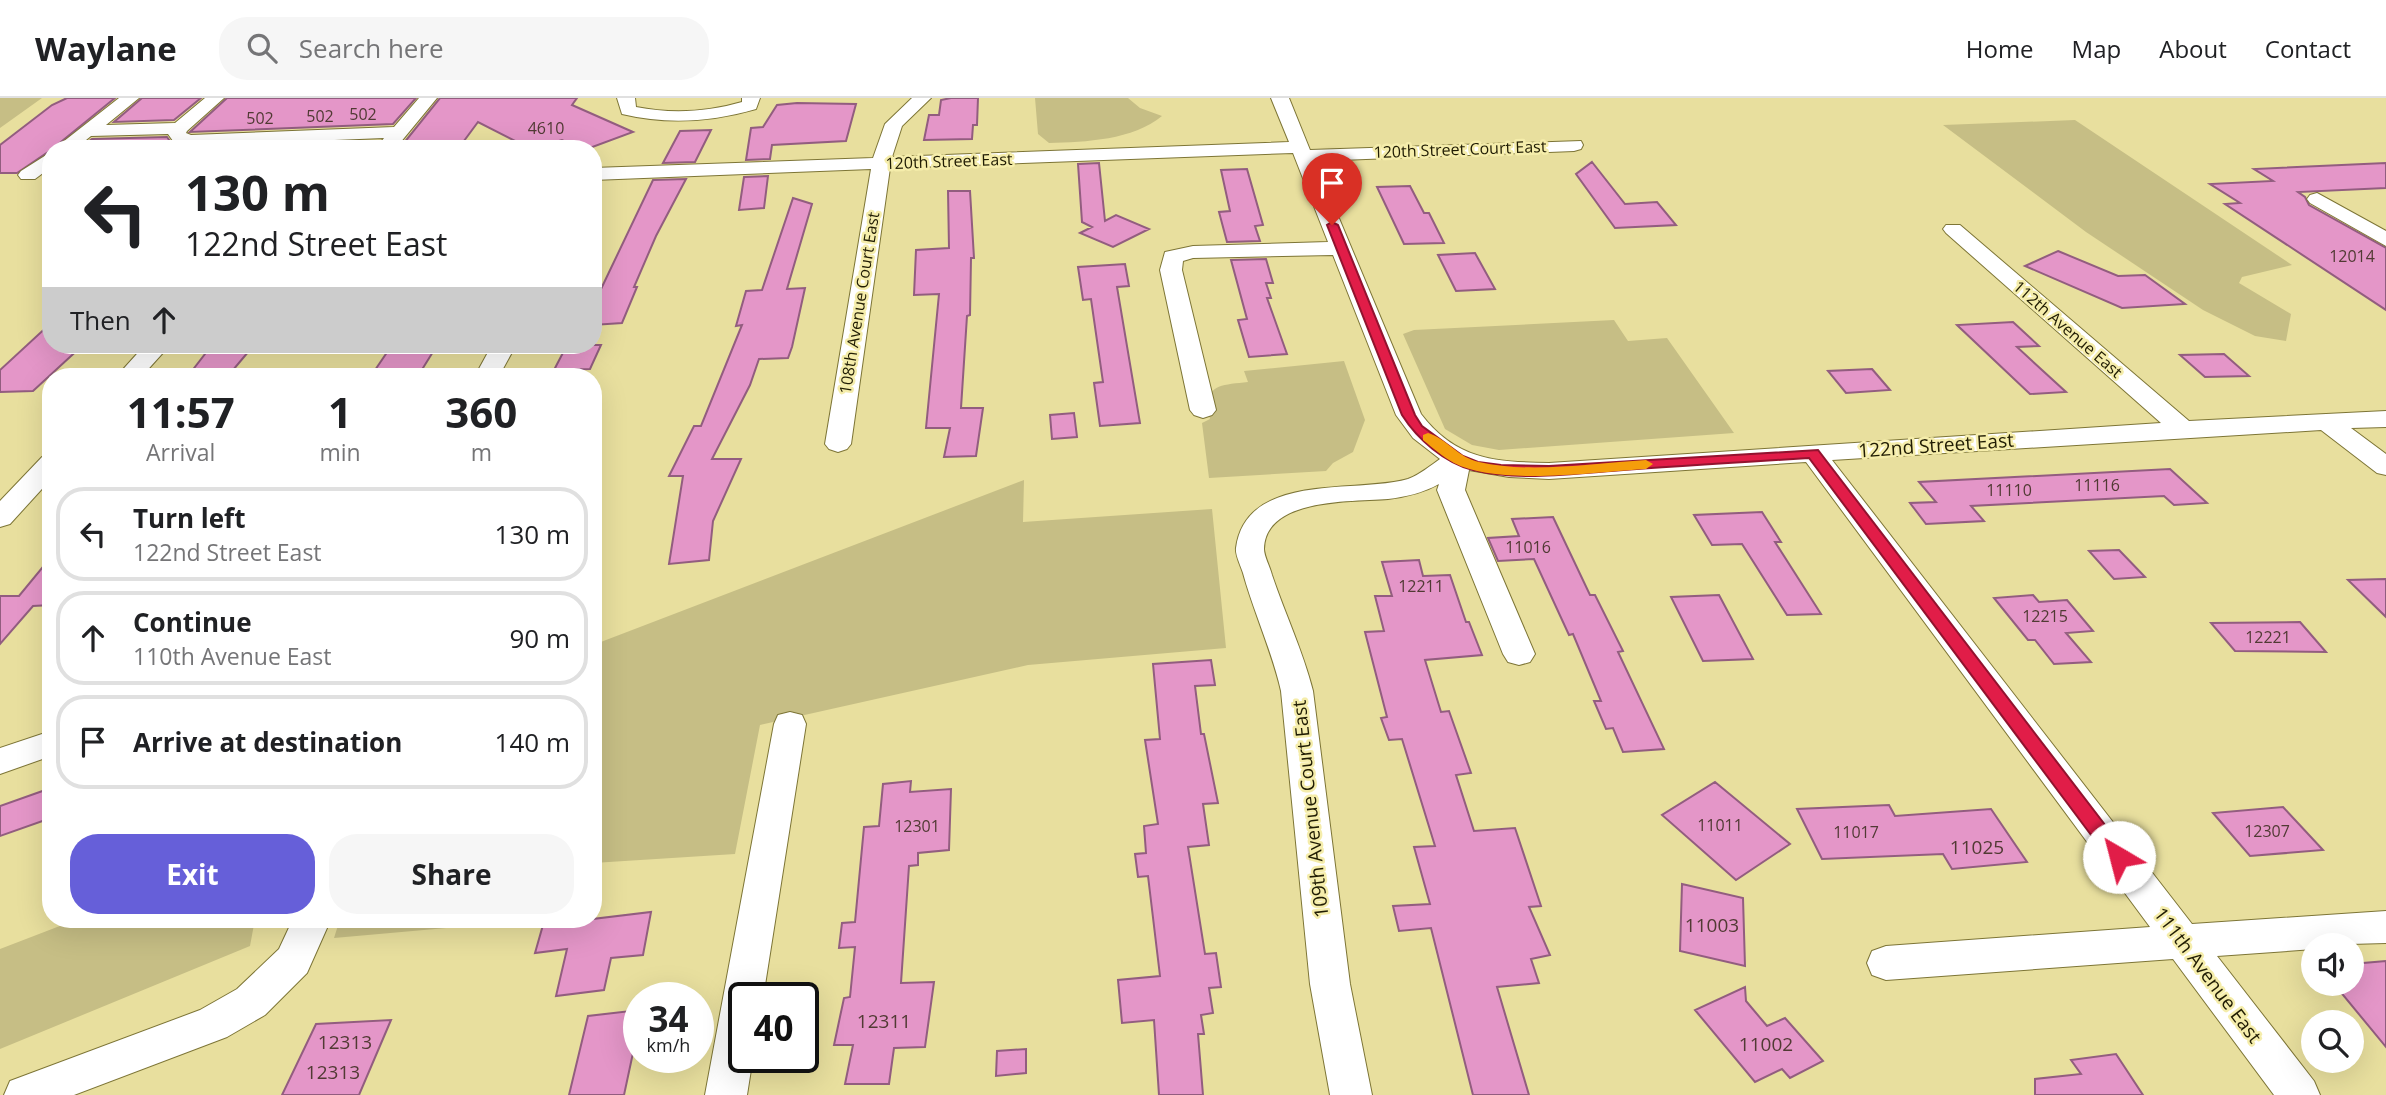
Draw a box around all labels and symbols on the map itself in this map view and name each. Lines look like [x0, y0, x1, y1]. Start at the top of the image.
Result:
house number: 502 [349, 103, 377, 125]
house number: 502 [306, 105, 334, 127]
house number: 502 [246, 107, 274, 129]
house number: 4610 [528, 117, 564, 139]
street label: 120th Street Court East [1373, 135, 1547, 163]
street label: 120th Street East [885, 148, 1013, 174]
pin [1302, 153, 1362, 225]
street label: 108th Avenue Court East [834, 210, 884, 396]
house number: 12014 [2329, 245, 2375, 267]
street label: 112th Avenue East [2009, 275, 2128, 383]
street label: 122nd Street East [1857, 427, 2015, 463]
house number: 11116 [2074, 474, 2120, 496]
house number: 11110 [1986, 479, 2032, 501]
house number: 11016 [1505, 536, 1551, 558]
house number: 12211 [1398, 575, 1444, 597]
house number: 12215 [2022, 605, 2068, 627]
house number: 12221 [2245, 626, 2291, 648]
street label: 109th Avenue Court East [1286, 699, 1334, 919]
house number: 11011 [1697, 814, 1743, 836]
house number: 12301 [894, 815, 940, 837]
position arrow [2082, 820, 2156, 894]
house number: 12307 [2244, 820, 2290, 842]
house number: 11017 [1833, 821, 1879, 843]
house number: 11025 [1950, 834, 2004, 860]
street label: 111th Avenue East [2148, 902, 2268, 1048]
house number: 11003 [1685, 912, 1739, 938]
speed limit sign: 40 [728, 982, 819, 1073]
house number: 12311 [857, 1008, 911, 1034]
house number: 12313 [318, 1029, 372, 1055]
house number: 11002 [1739, 1031, 1793, 1057]
house number: 12313 [306, 1059, 360, 1085]

